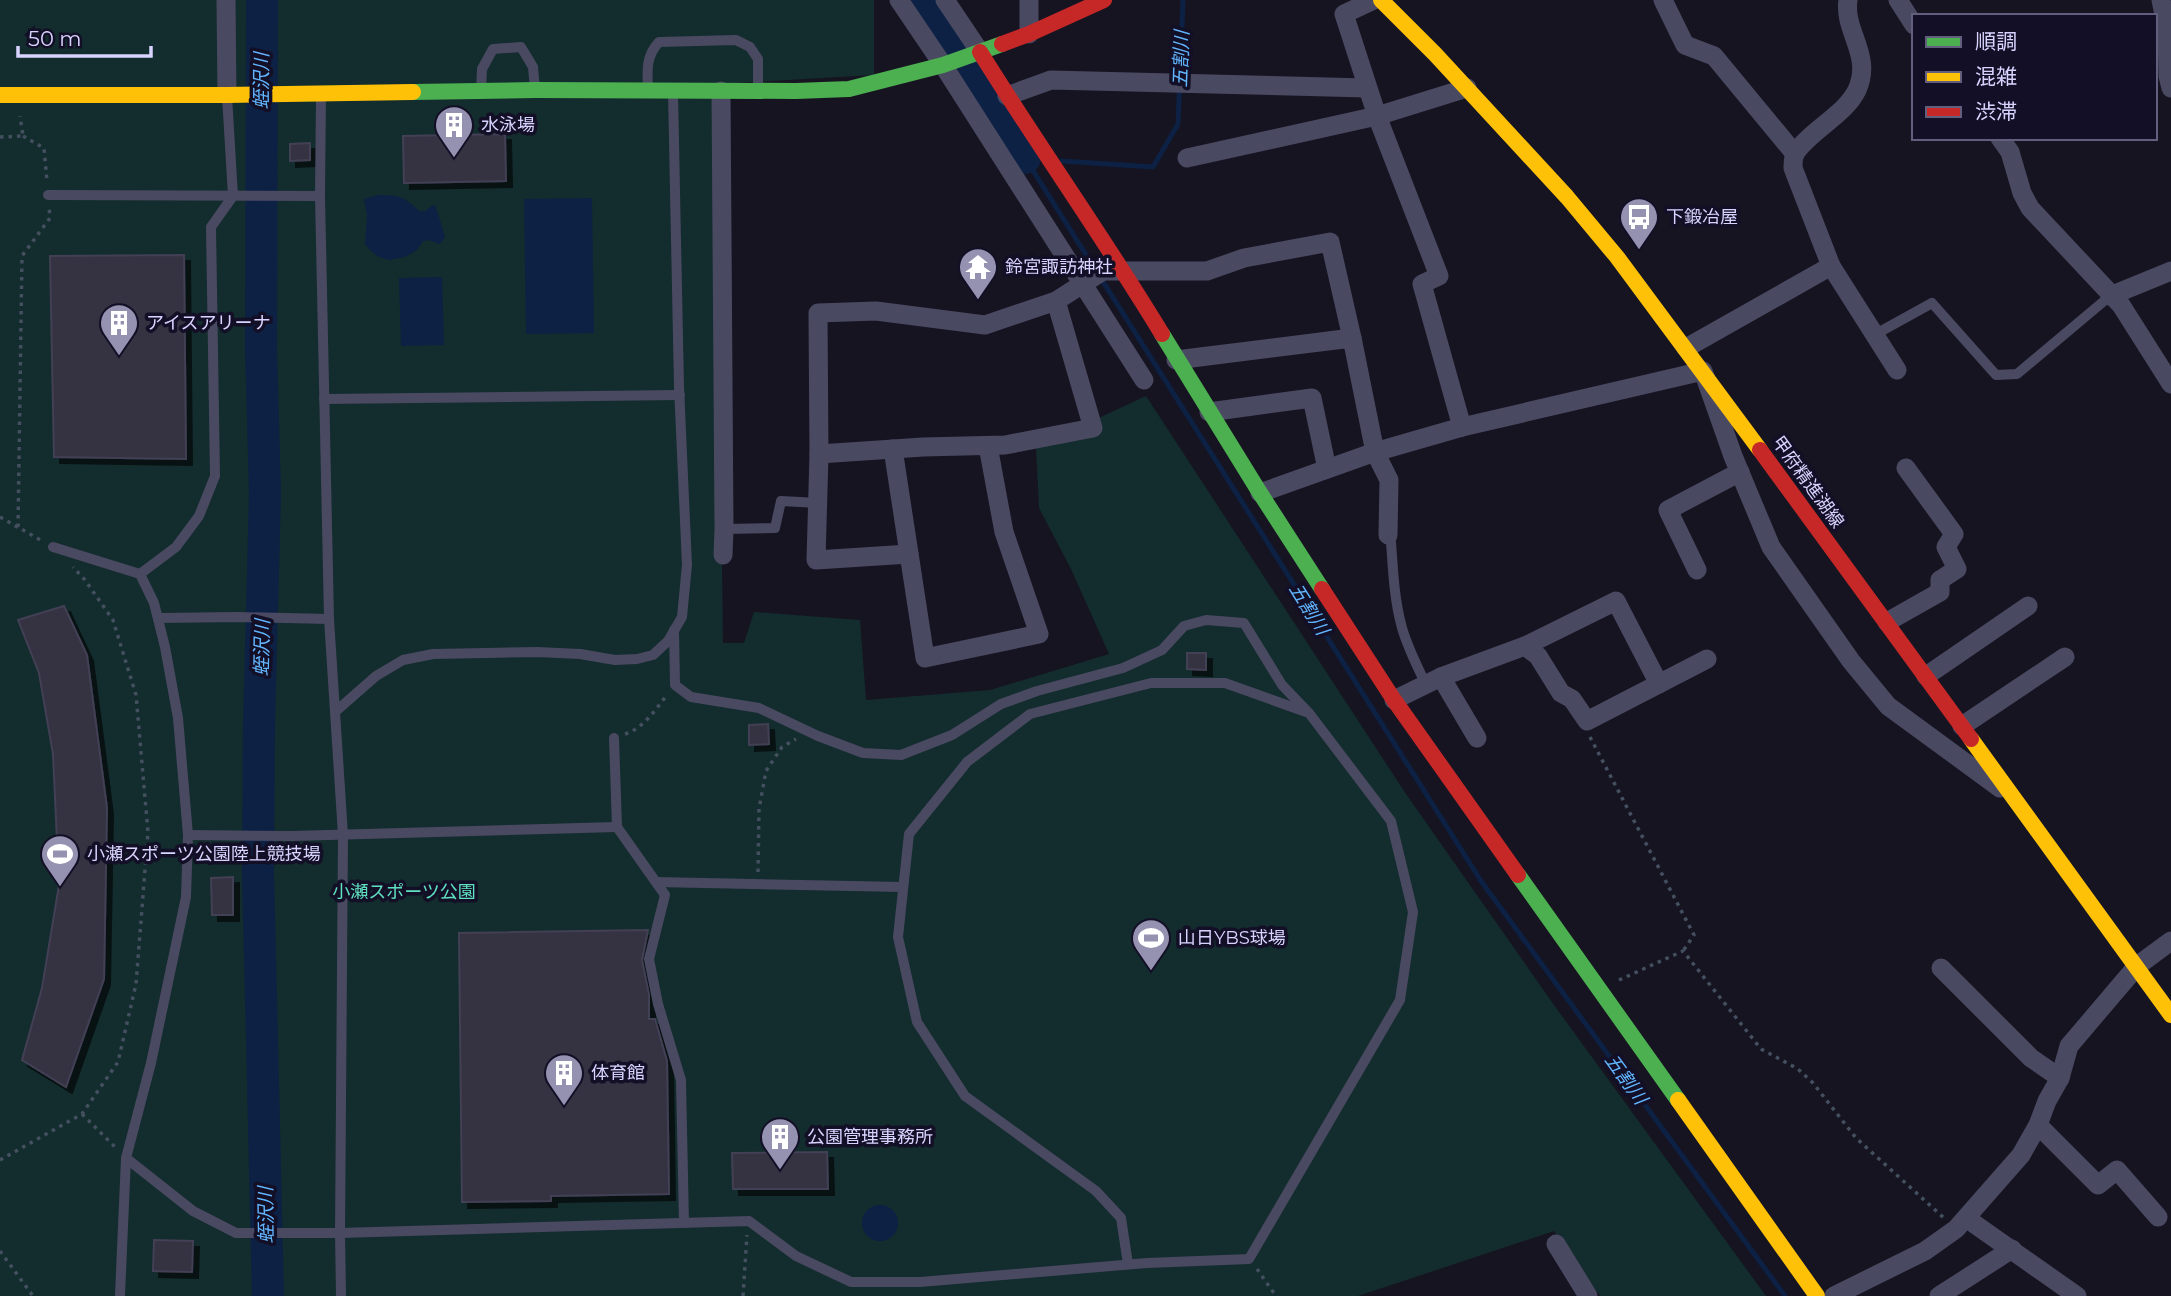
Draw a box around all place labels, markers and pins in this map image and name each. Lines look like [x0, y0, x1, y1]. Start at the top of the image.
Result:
building icon: 水泳場 [433, 104, 475, 159]
place label: 水泳場 [481, 114, 535, 136]
bus stop icon: 下鍛冶屋 [1618, 196, 1660, 251]
place label: 下鍛冶屋 [1666, 206, 1738, 228]
temple icon: 鈴宮諏訪神社 [957, 246, 999, 301]
place label: 鈴宮諏訪神社 [1005, 256, 1113, 278]
building icon: アイスアリーナ [98, 302, 140, 357]
place label: アイスアリーナ [146, 312, 271, 334]
sports icon: 小瀬スポーツ公園陸上競技場 [39, 833, 81, 888]
place label: 小瀬スポーツ公園陸上競技場 [87, 843, 321, 865]
sports icon: 山日YBS球場 [1130, 917, 1172, 972]
place label: 山日YBS球場 [1178, 927, 1286, 949]
building icon: 体育館 [543, 1052, 585, 1107]
place label: 体育館 [591, 1062, 645, 1084]
building icon: 公園管理事務所 [759, 1116, 801, 1171]
place label: 公園管理事務所 [807, 1126, 933, 1148]

